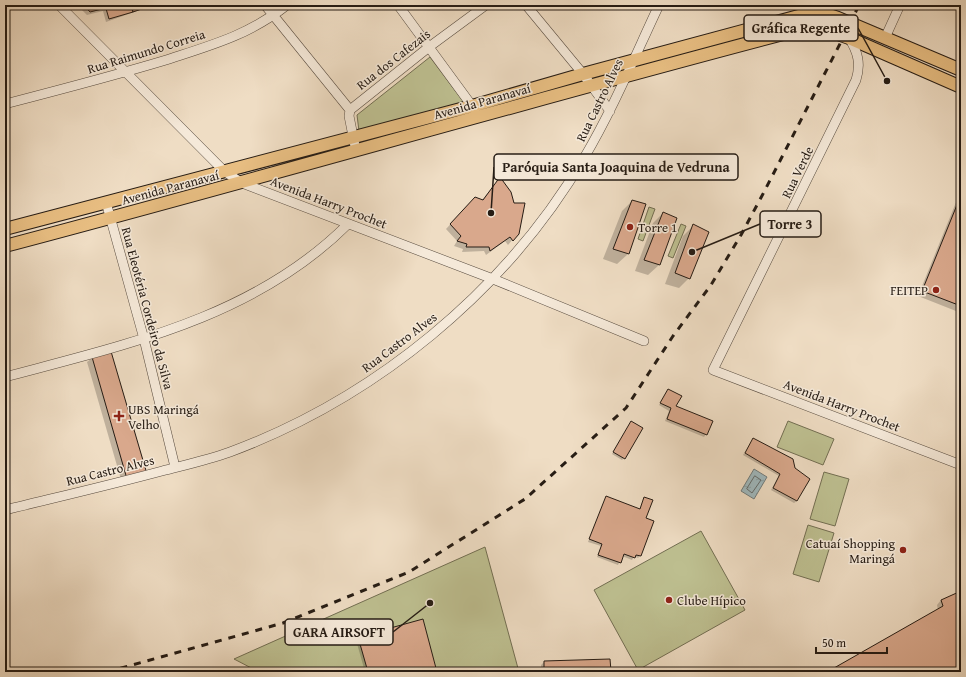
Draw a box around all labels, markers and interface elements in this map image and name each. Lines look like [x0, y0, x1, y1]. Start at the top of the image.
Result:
callout: Gráfica Regente [744, 15, 858, 41]
text: Gráfica Regente [752, 18, 850, 38]
street label: Rua Raimundo Correia [85, 24, 208, 78]
street label: Rua dos Cafezais [352, 24, 434, 94]
street label: Rua Castro Alves [571, 56, 628, 145]
street label: Avenida Paranavaí [431, 78, 533, 124]
street label: Rua Verde [777, 143, 818, 201]
callout: Paróquia Santa Joaquina de Vedruna [494, 154, 738, 180]
text: Paróquia Santa Joaquina de Vedruna [502, 157, 731, 177]
street label: Avenida Paranavaí [119, 165, 221, 210]
street label: Avenida Harry Prochet [268, 171, 390, 234]
callout: Torre 3 [760, 211, 821, 237]
text: Torre 3 [767, 214, 813, 234]
place label: Torre 1 [638, 218, 677, 237]
marker: Torre 1 [625, 222, 635, 232]
street label: Rua Eleotéria Cordeiro da Silva [117, 225, 179, 392]
place label: FEITEP [890, 281, 928, 300]
marker: FEITEP [931, 285, 941, 295]
street label: Rua Castro Alves [358, 308, 441, 377]
street label: Avenida Harry Prochet [781, 374, 903, 437]
place label: UBS Maringá Velho [128, 400, 200, 434]
marker: UBS Maringá Velho [113, 410, 125, 422]
street label: Rua Castro Alves [64, 450, 156, 491]
place label: Catuaí Shopping Maringá [806, 534, 896, 568]
marker: Catuaí Shopping Maringá [898, 545, 908, 555]
place label: Clube Hípico [677, 591, 746, 610]
marker: Clube Hípico [664, 595, 674, 605]
callout: GARA AIRSOFT [285, 619, 393, 645]
text: GARA AIRSOFT [293, 622, 386, 642]
scale bar [816, 629, 887, 655]
text: 50 m [822, 634, 846, 651]

